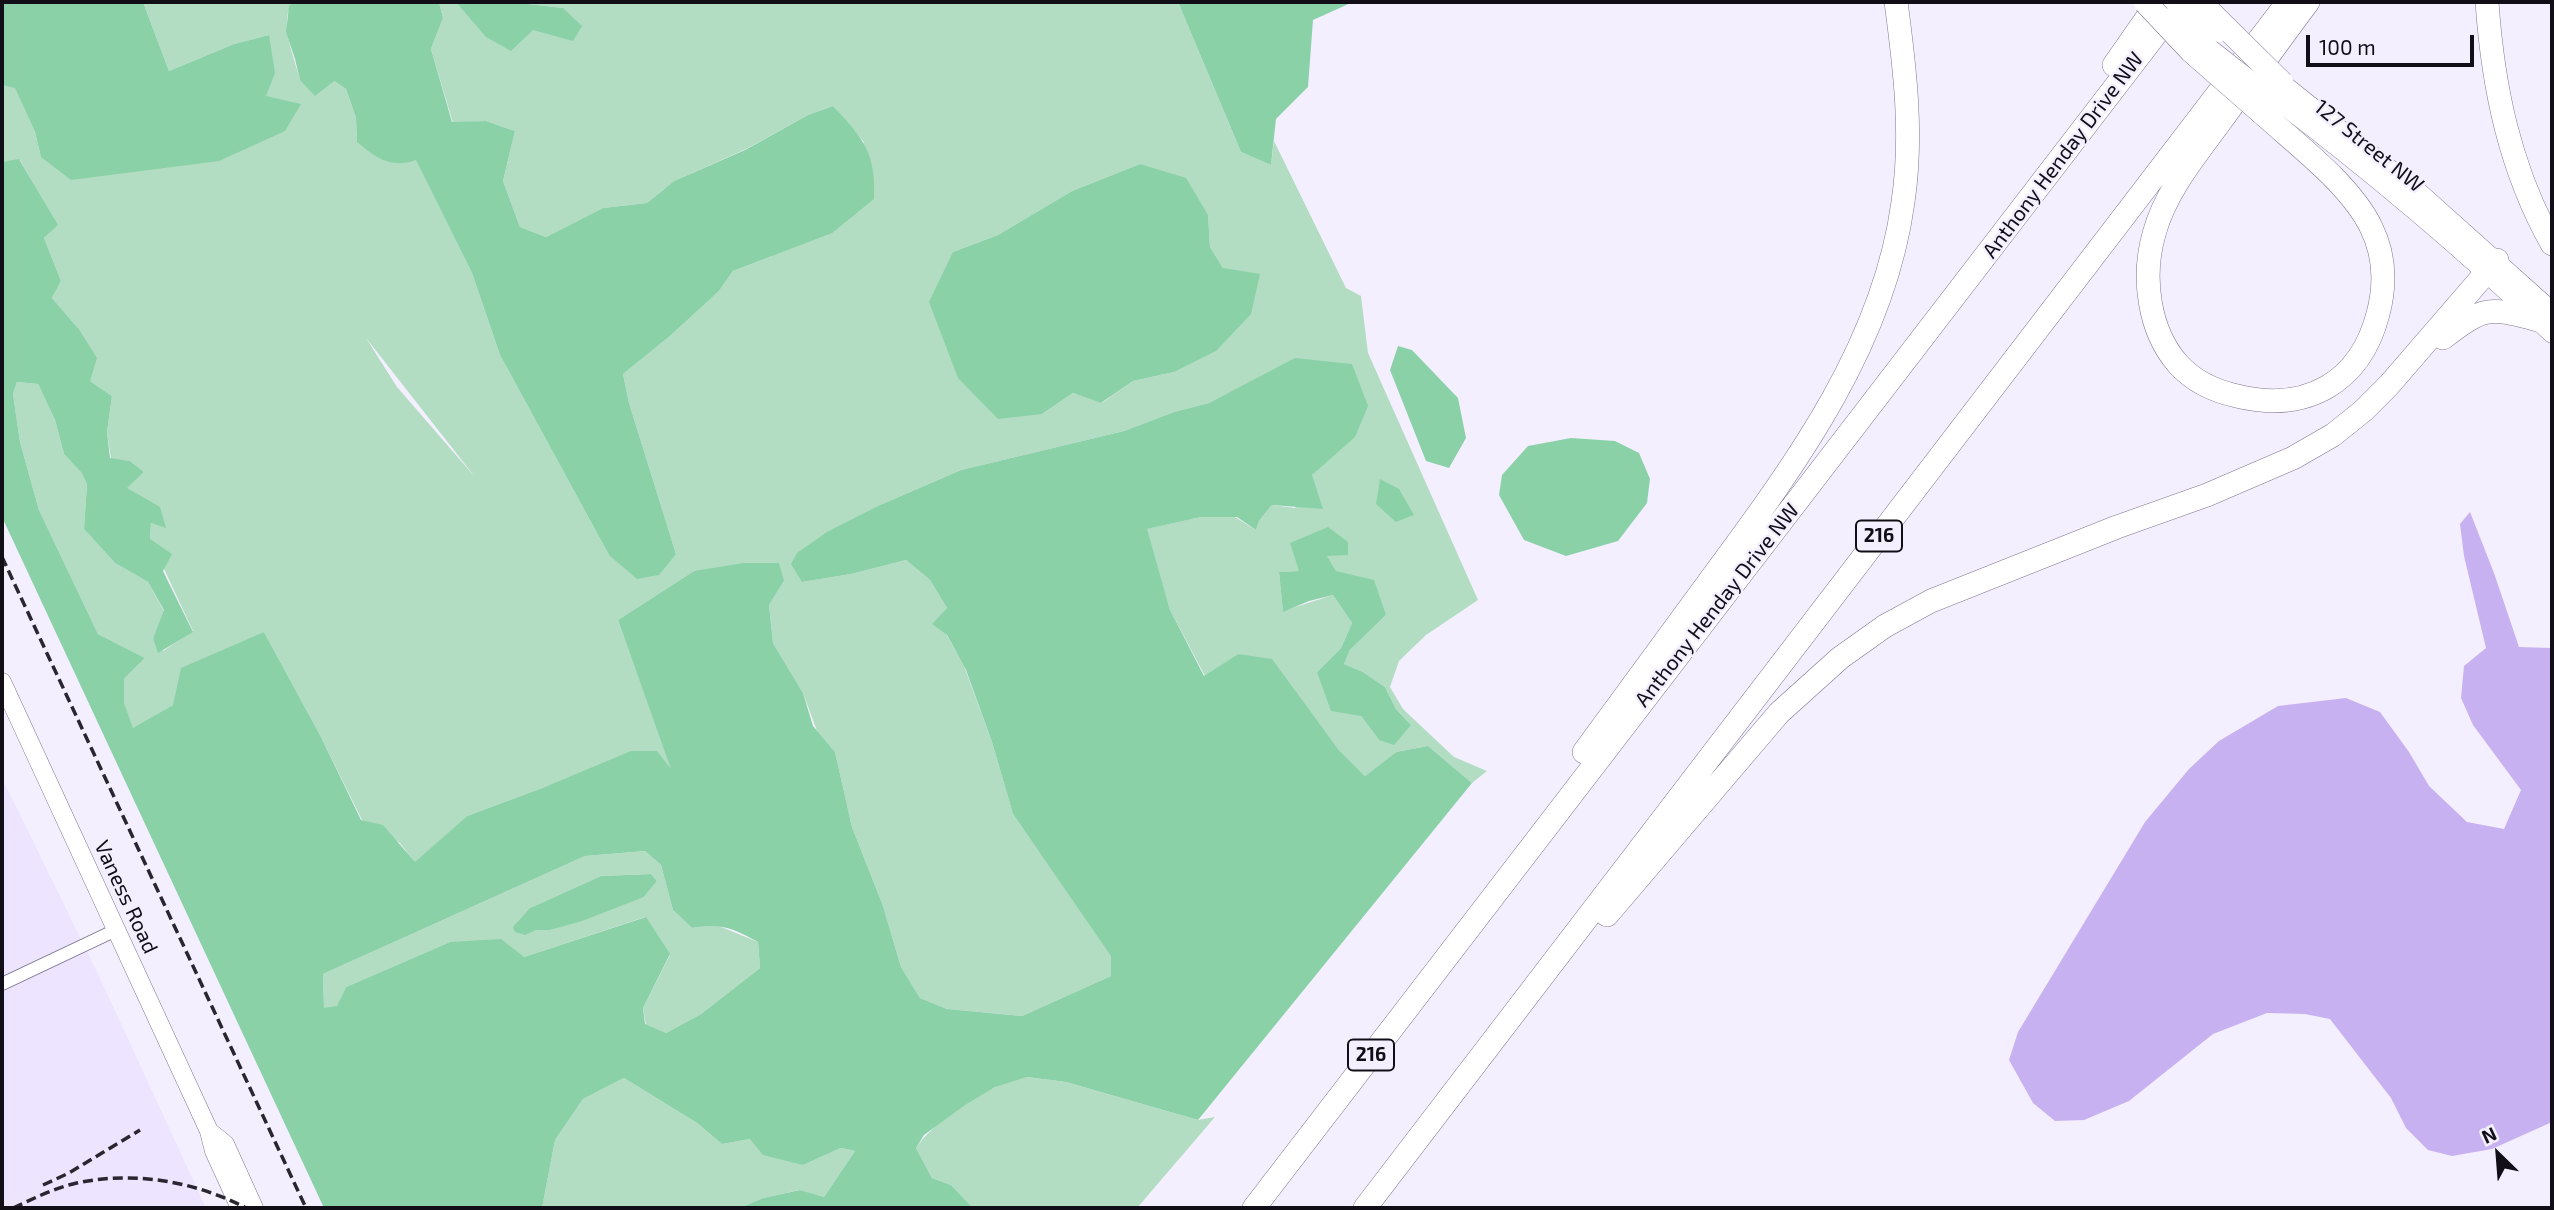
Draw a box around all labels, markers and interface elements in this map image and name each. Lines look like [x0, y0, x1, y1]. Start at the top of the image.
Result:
scale bar [2309, 21, 2477, 65]
text: 100 m [2319, 34, 2376, 59]
street label: Anthony Henday Drive NW [1977, 47, 2149, 263]
street label: 127 Street NW [2309, 94, 2429, 198]
street label: Anthony Henday Drive NW [1630, 498, 1804, 712]
road number: 216 [1856, 520, 1902, 552]
street label: Vaness Road [89, 837, 163, 957]
road number: 216 [1348, 1040, 1394, 1070]
north arrow [2463, 1119, 2533, 1189]
text: N [2478, 1121, 2500, 1148]

